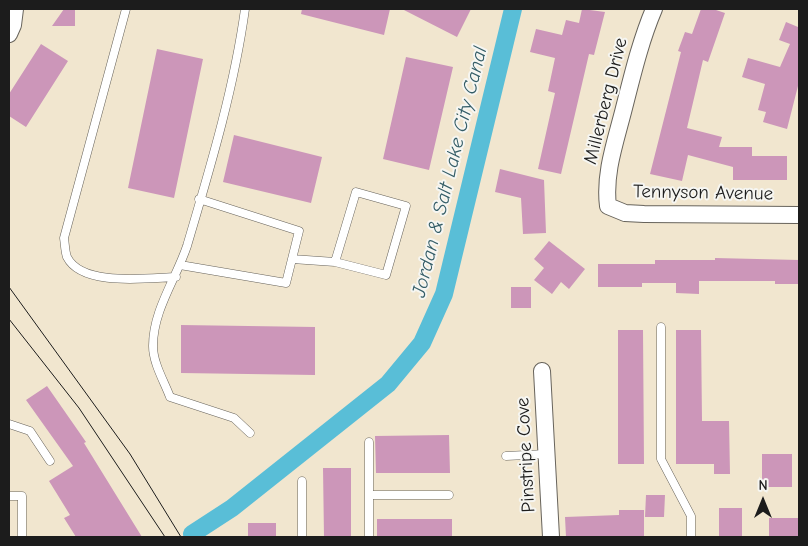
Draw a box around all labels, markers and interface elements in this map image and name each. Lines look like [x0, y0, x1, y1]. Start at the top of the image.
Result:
street label: Millerberg Drive [579, 35, 633, 167]
water label: Jordan & Salt Lake City Canal [407, 44, 493, 300]
street label: Tennyson Avenue [633, 180, 773, 206]
street label: Pinstripe Cove [512, 397, 540, 513]
north arrow [738, 476, 788, 526]
text: N [758, 477, 768, 494]

